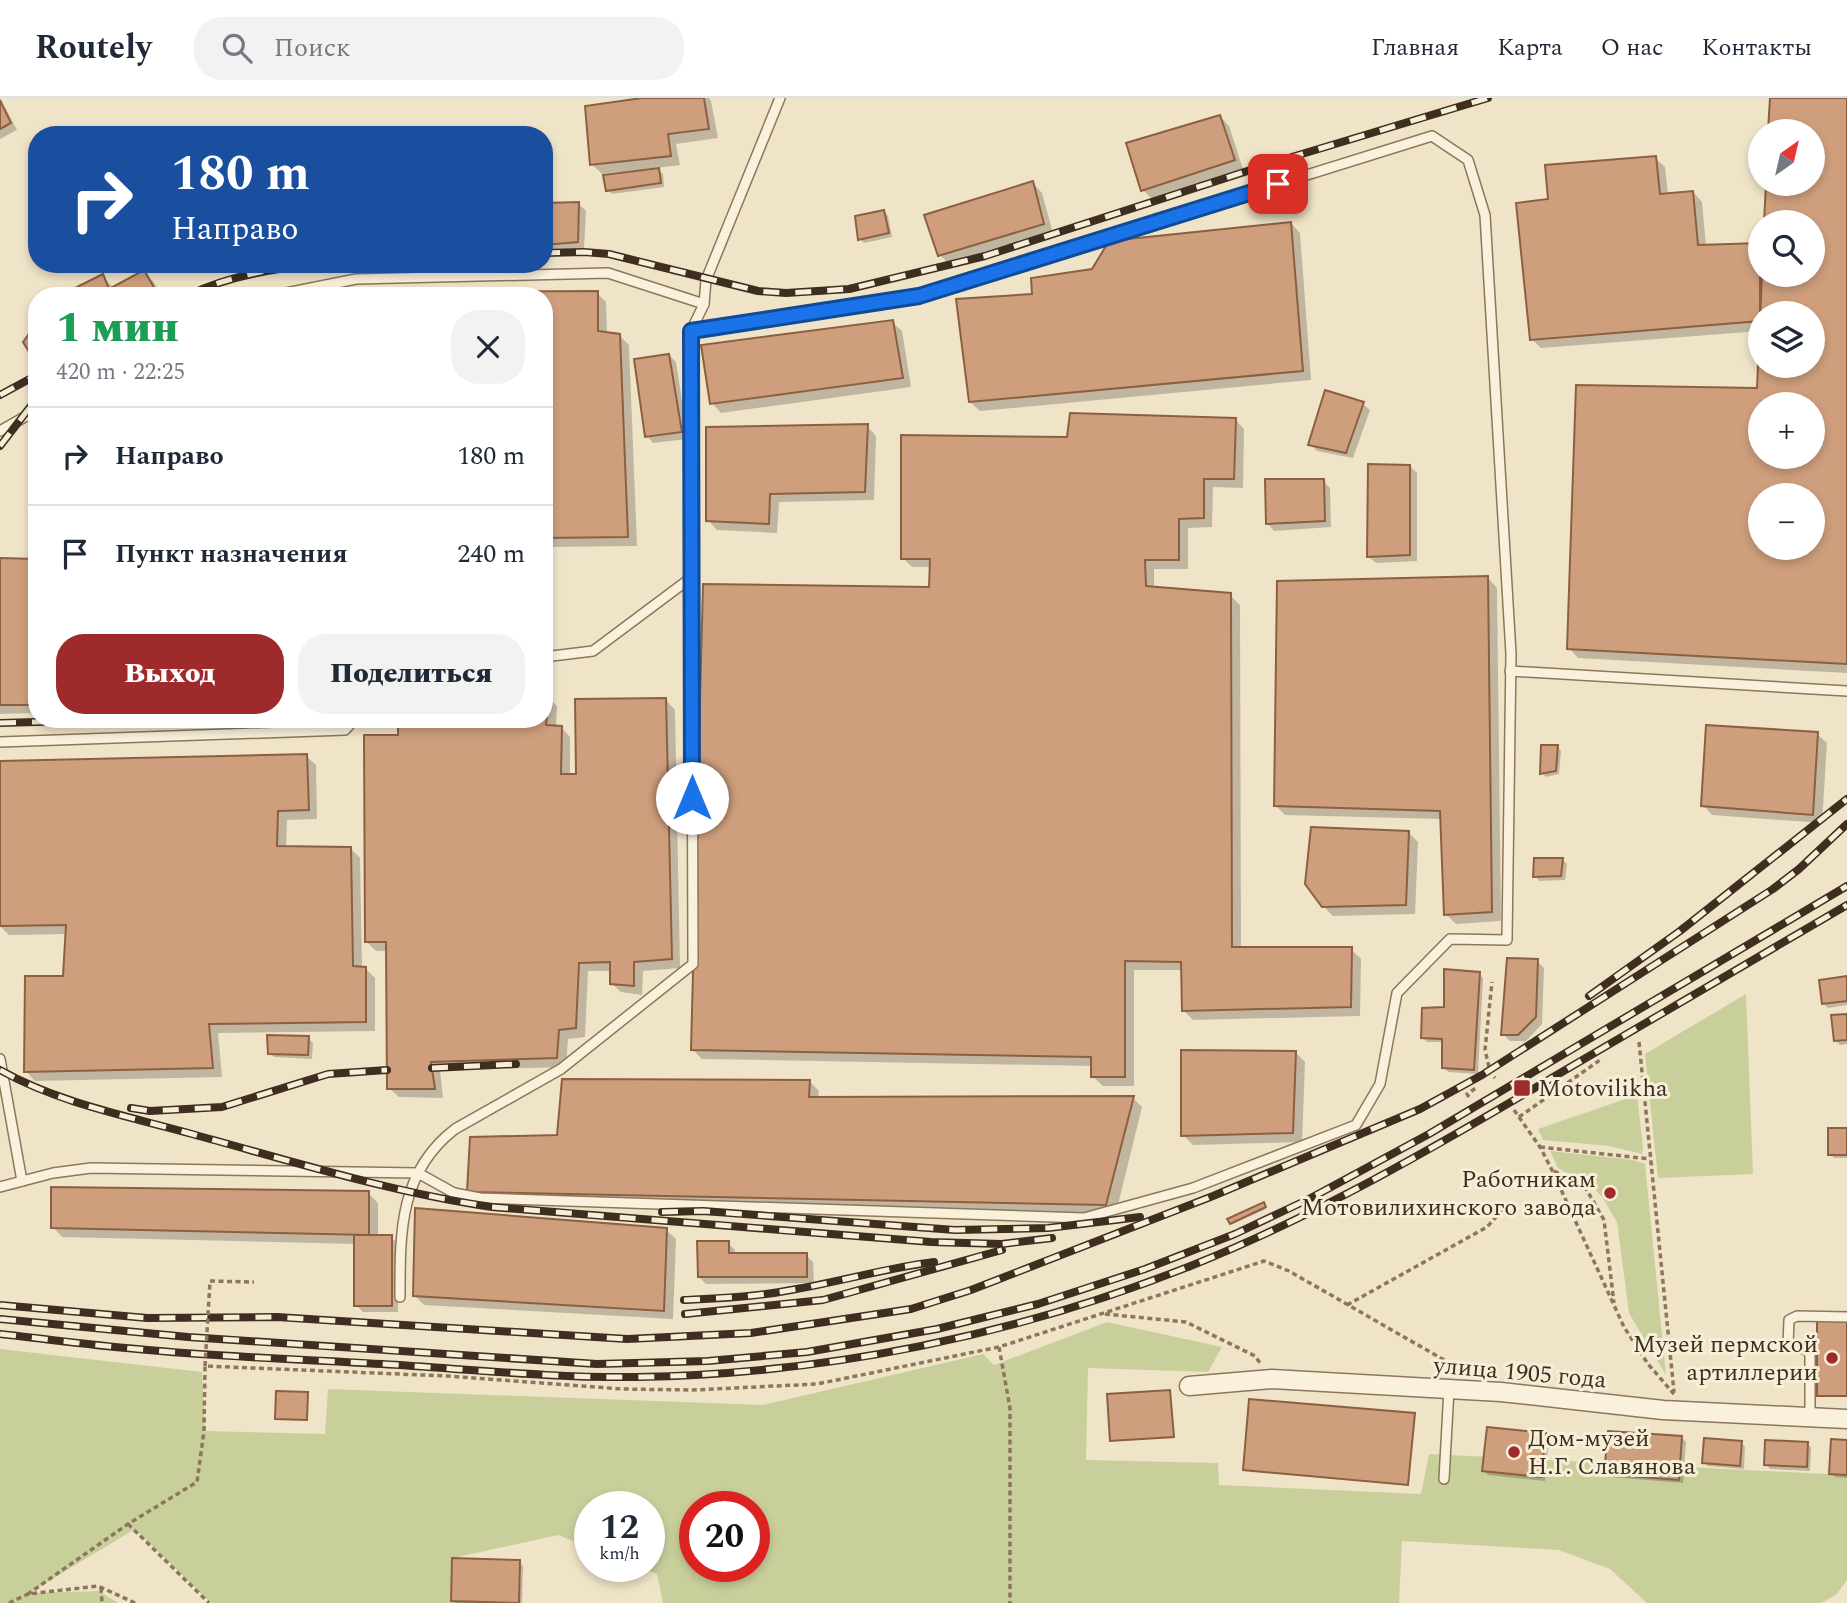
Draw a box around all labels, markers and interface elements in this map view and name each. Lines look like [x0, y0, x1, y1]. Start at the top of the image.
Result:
search box [194, 17, 684, 80]
text: Routely [35, 23, 152, 73]
text: Поиск [274, 28, 351, 68]
icon: search [218, 29, 256, 67]
text: Главная [1371, 30, 1459, 66]
text: Карта [1497, 30, 1563, 66]
text: О нас [1601, 30, 1664, 66]
text: Контакты [1702, 30, 1812, 66]
north arrow [1748, 119, 1825, 196]
map controls [1748, 119, 1825, 560]
text: 180 m [171, 137, 310, 212]
icon: right [56, 154, 147, 245]
pin [1248, 154, 1308, 214]
icon: arrive [1259, 165, 1297, 203]
text: Направо [171, 205, 298, 254]
button: search [1748, 210, 1825, 287]
text: 1 мин [56, 297, 179, 360]
button: layers [1748, 301, 1825, 378]
button: close [451, 310, 525, 384]
text: 420 m · 22:25 [56, 355, 185, 390]
button: + [1748, 392, 1825, 469]
text: Направо [115, 436, 224, 476]
text: 180 m [457, 436, 525, 476]
icon: right [56, 437, 94, 475]
button: − [1748, 483, 1825, 560]
text: Пункт назначения [115, 534, 348, 574]
text: 240 m [457, 534, 525, 574]
icon: arrive [56, 535, 94, 573]
button: Выход [56, 634, 284, 714]
button: Поделиться [298, 634, 525, 714]
position arrow [655, 761, 729, 835]
place label: Motovilikha [1538, 1071, 1668, 1107]
marker: Motovilikha [1512, 1078, 1532, 1098]
place label: Работникам Мотовилихинского завода [1301, 1162, 1596, 1226]
marker: Работникам Мотовилихинского завода [1602, 1185, 1618, 1201]
place label: Музей пермской артиллерии [1633, 1327, 1818, 1391]
street label: улица 1905 года [1431, 1347, 1608, 1398]
marker: Музей пермской артиллерии [1824, 1350, 1840, 1366]
place label: Дом-музей Н.Г. Славянова [1528, 1421, 1696, 1485]
marker: Дом-музей Н.Г. Славянова [1506, 1444, 1522, 1460]
speed limit sign: 20 [679, 1491, 770, 1582]
text: 12 [600, 1501, 639, 1554]
text: km/h [599, 1540, 640, 1567]

